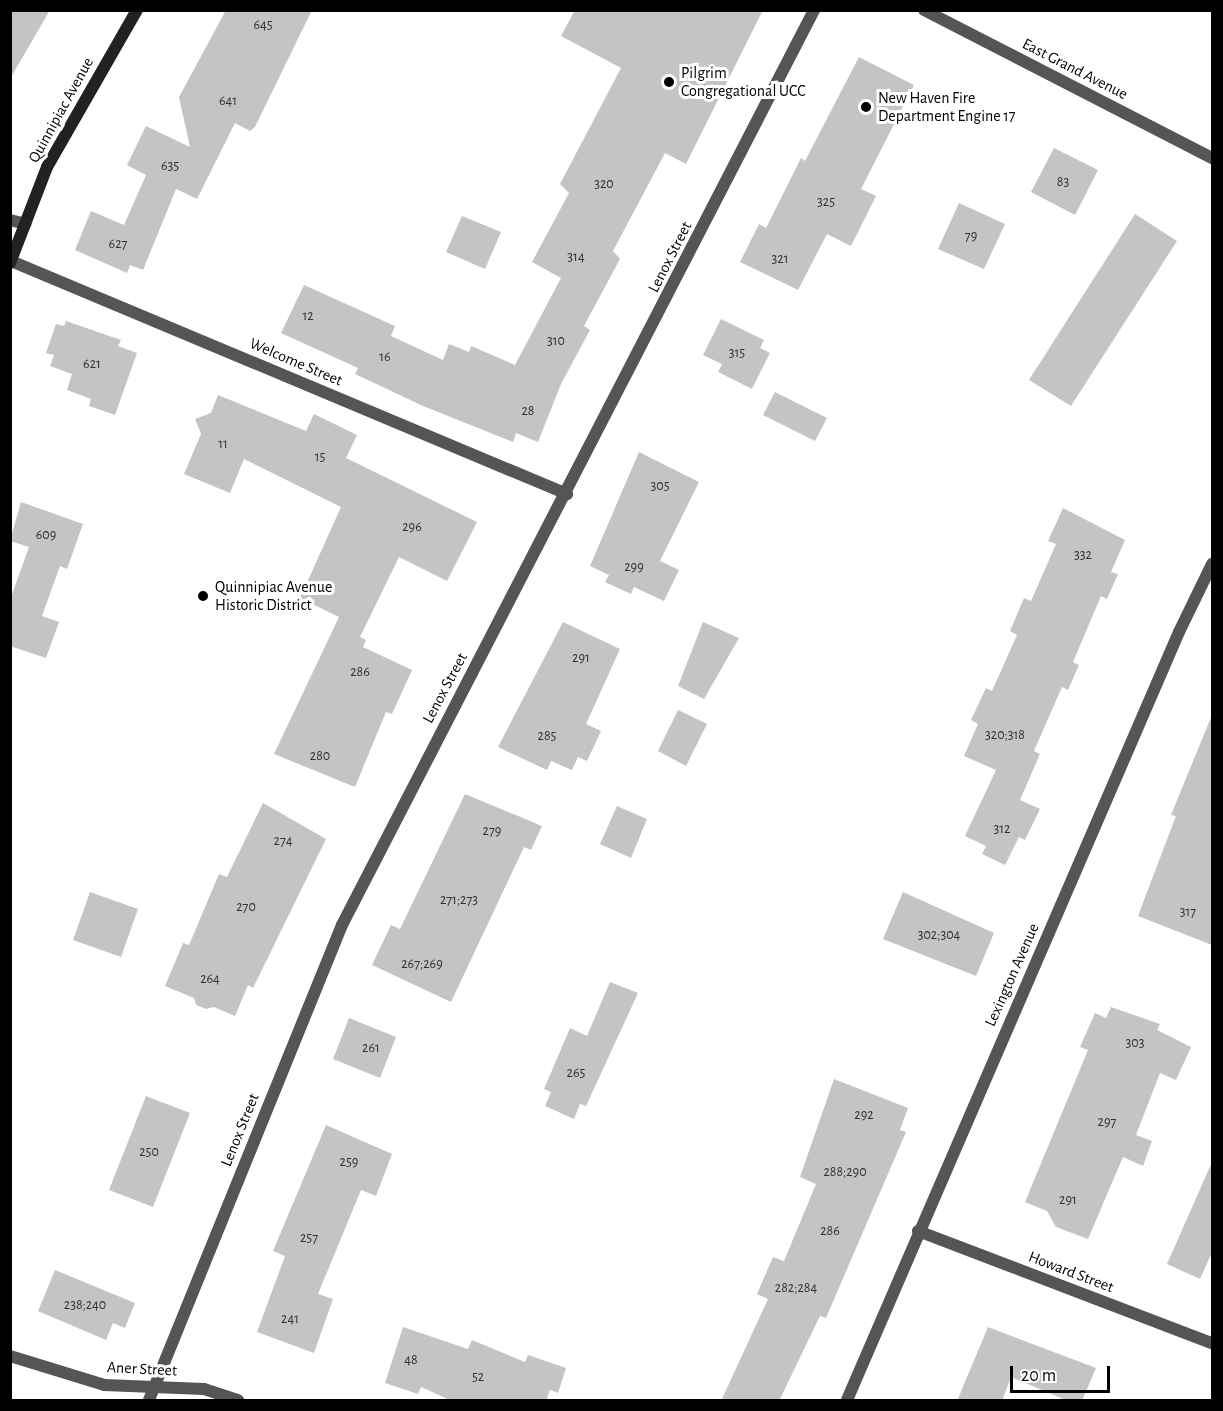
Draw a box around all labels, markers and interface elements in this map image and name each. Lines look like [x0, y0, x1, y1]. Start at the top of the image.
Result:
house number: 645 [253, 17, 273, 33]
street label: East Grand Avenue [1019, 34, 1131, 104]
street label: Quinnipiac Avenue [24, 54, 98, 166]
place label: Pilgrim Congregational UCC [681, 63, 806, 101]
marker: Pilgrim Congregational UCC [662, 75, 676, 89]
place label: New Haven Fire Department Engine 17 [878, 88, 1015, 126]
house number: 641 [219, 93, 237, 109]
marker: New Haven Fire Department Engine 17 [859, 100, 873, 114]
house number: 635 [161, 158, 179, 174]
house number: 83 [1057, 174, 1069, 190]
house number: 320 [594, 176, 614, 192]
house number: 325 [817, 194, 835, 210]
street label: Lenox Street [644, 218, 696, 296]
house number: 79 [965, 228, 977, 244]
house number: 627 [109, 236, 127, 252]
house number: 314 [567, 249, 585, 265]
house number: 321 [772, 251, 788, 267]
house number: 12 [302, 308, 314, 324]
house number: 310 [547, 333, 565, 349]
street label: Welcome Street [247, 334, 345, 390]
house number: 315 [729, 345, 745, 361]
house number: 16 [379, 349, 391, 365]
house number: 621 [83, 356, 101, 372]
house number: 28 [521, 403, 535, 419]
house number: 11 [218, 436, 228, 452]
house number: 15 [315, 449, 325, 465]
house number: 305 [650, 478, 670, 494]
house number: 296 [402, 519, 422, 535]
house number: 609 [36, 527, 56, 543]
house number: 332 [1074, 547, 1092, 563]
house number: 299 [624, 559, 644, 575]
place label: Quinnipiac Avenue Historic District [215, 577, 332, 615]
marker: Quinnipiac Avenue Historic District [196, 589, 210, 603]
street label: Lenox Street [418, 650, 472, 726]
house number: 291 [572, 650, 590, 666]
house number: 286 [350, 664, 370, 680]
house number: 320;318 [985, 727, 1025, 743]
house number: 285 [538, 728, 556, 744]
house number: 280 [310, 748, 330, 764]
house number: 312 [994, 821, 1010, 837]
house number: 279 [483, 823, 501, 839]
house number: 274 [274, 833, 292, 849]
house number: 271;273 [440, 892, 478, 908]
house number: 270 [236, 899, 256, 915]
house number: 317 [1180, 904, 1196, 920]
street label: Lexington Avenue [981, 920, 1043, 1030]
house number: 302;304 [918, 927, 960, 943]
house number: 267;269 [401, 956, 443, 972]
house number: 264 [200, 971, 220, 987]
house number: 303 [1126, 1035, 1144, 1051]
house number: 261 [362, 1040, 380, 1056]
house number: 265 [567, 1065, 585, 1081]
street label: Lenox Street [217, 1091, 263, 1169]
house number: 292 [854, 1107, 874, 1123]
house number: 297 [1098, 1114, 1116, 1130]
house number: 250 [139, 1144, 159, 1160]
house number: 259 [340, 1154, 358, 1170]
house number: 288;290 [823, 1164, 867, 1180]
house number: 291 [1059, 1192, 1077, 1208]
house number: 286 [820, 1223, 840, 1239]
house number: 257 [300, 1230, 318, 1246]
street label: Howard Street [1026, 1247, 1116, 1297]
house number: 282;284 [775, 1280, 817, 1296]
house number: 238;240 [64, 1297, 106, 1313]
house number: 241 [281, 1311, 299, 1327]
house number: 48 [404, 1352, 418, 1368]
scale bar [1013, 1354, 1114, 1392]
street label: Aner Street [106, 1358, 178, 1380]
text: 20 m [1021, 1367, 1056, 1385]
house number: 52 [472, 1369, 484, 1385]

